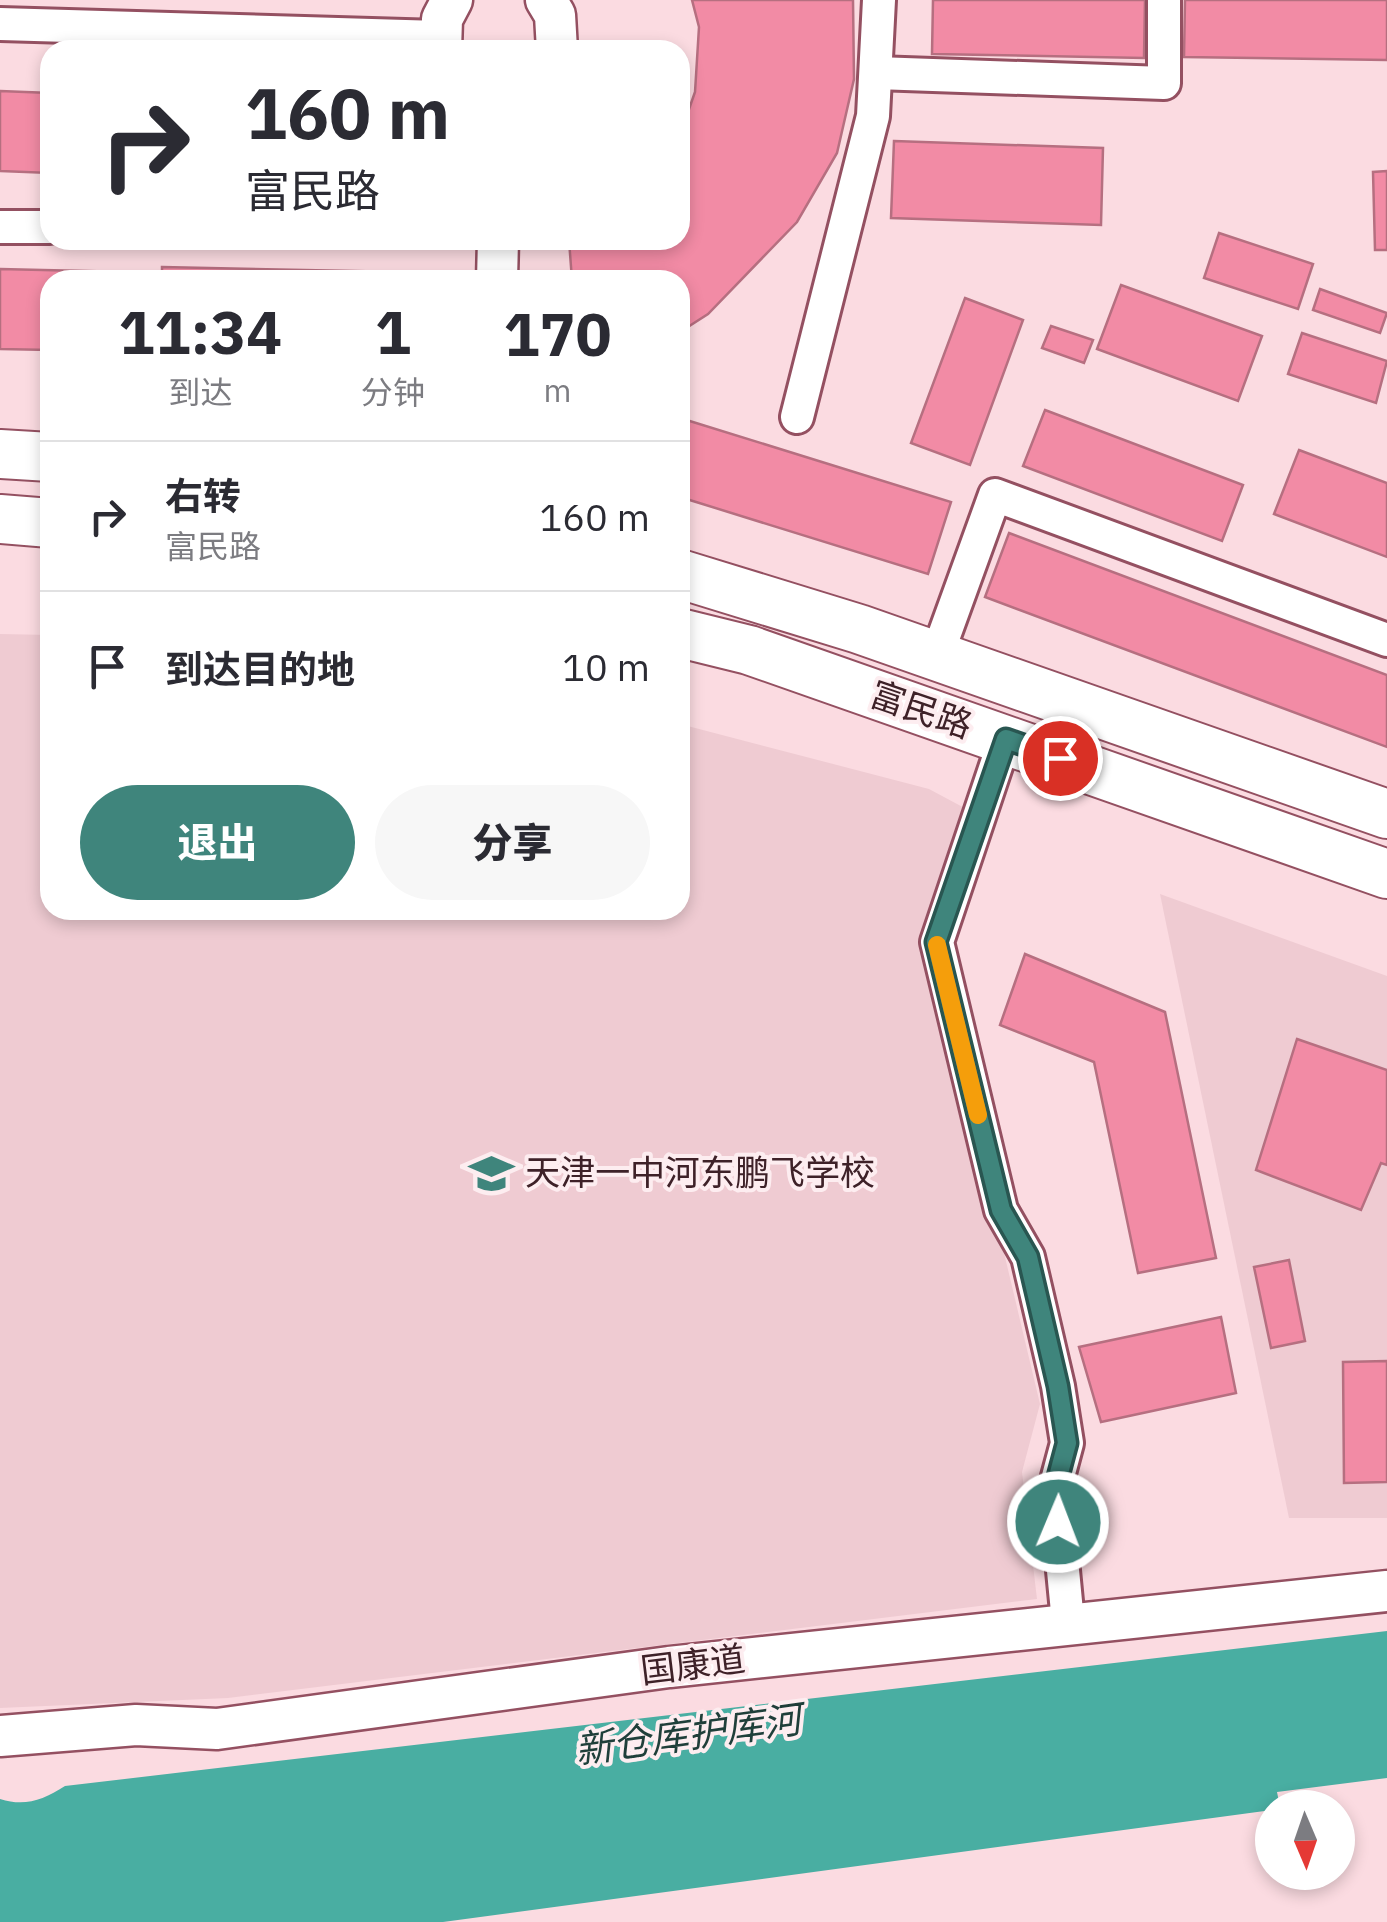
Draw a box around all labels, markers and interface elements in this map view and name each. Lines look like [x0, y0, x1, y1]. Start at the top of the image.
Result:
text: 160 m [245, 67, 450, 158]
icon: right [80, 80, 210, 210]
text: 富民路 [245, 161, 380, 219]
text: 11:34 [119, 292, 282, 371]
text: 1 [375, 292, 411, 371]
text: 170 [503, 294, 611, 373]
text: m [543, 369, 571, 411]
text: 到达 [168, 371, 232, 413]
text: 分钟 [361, 371, 425, 413]
text: 右转 [165, 471, 241, 520]
icon: right [80, 489, 135, 544]
text: 160 m [539, 492, 650, 541]
text: 富民路 [165, 525, 261, 567]
icon: arrive [80, 639, 135, 694]
text: 10 m [562, 642, 650, 691]
text: 到达目的地 [165, 644, 355, 693]
street label: 富民路 [864, 670, 978, 748]
pin [1018, 716, 1103, 801]
icon: arrive [1033, 731, 1088, 786]
button: 退出 [80, 785, 355, 900]
button: 分享 [375, 785, 650, 900]
school or university icon: 天津一中河东鹏飞学校 [468, 1149, 516, 1197]
place label: 天津一中河东鹏飞学校 [525, 1149, 875, 1195]
position arrow [1006, 1470, 1110, 1574]
street label: 国康道 [638, 1635, 748, 1693]
water label: 新仓库护库河 [571, 1692, 811, 1774]
north arrow [1255, 1790, 1355, 1890]
map controls [1255, 1790, 1355, 1890]

